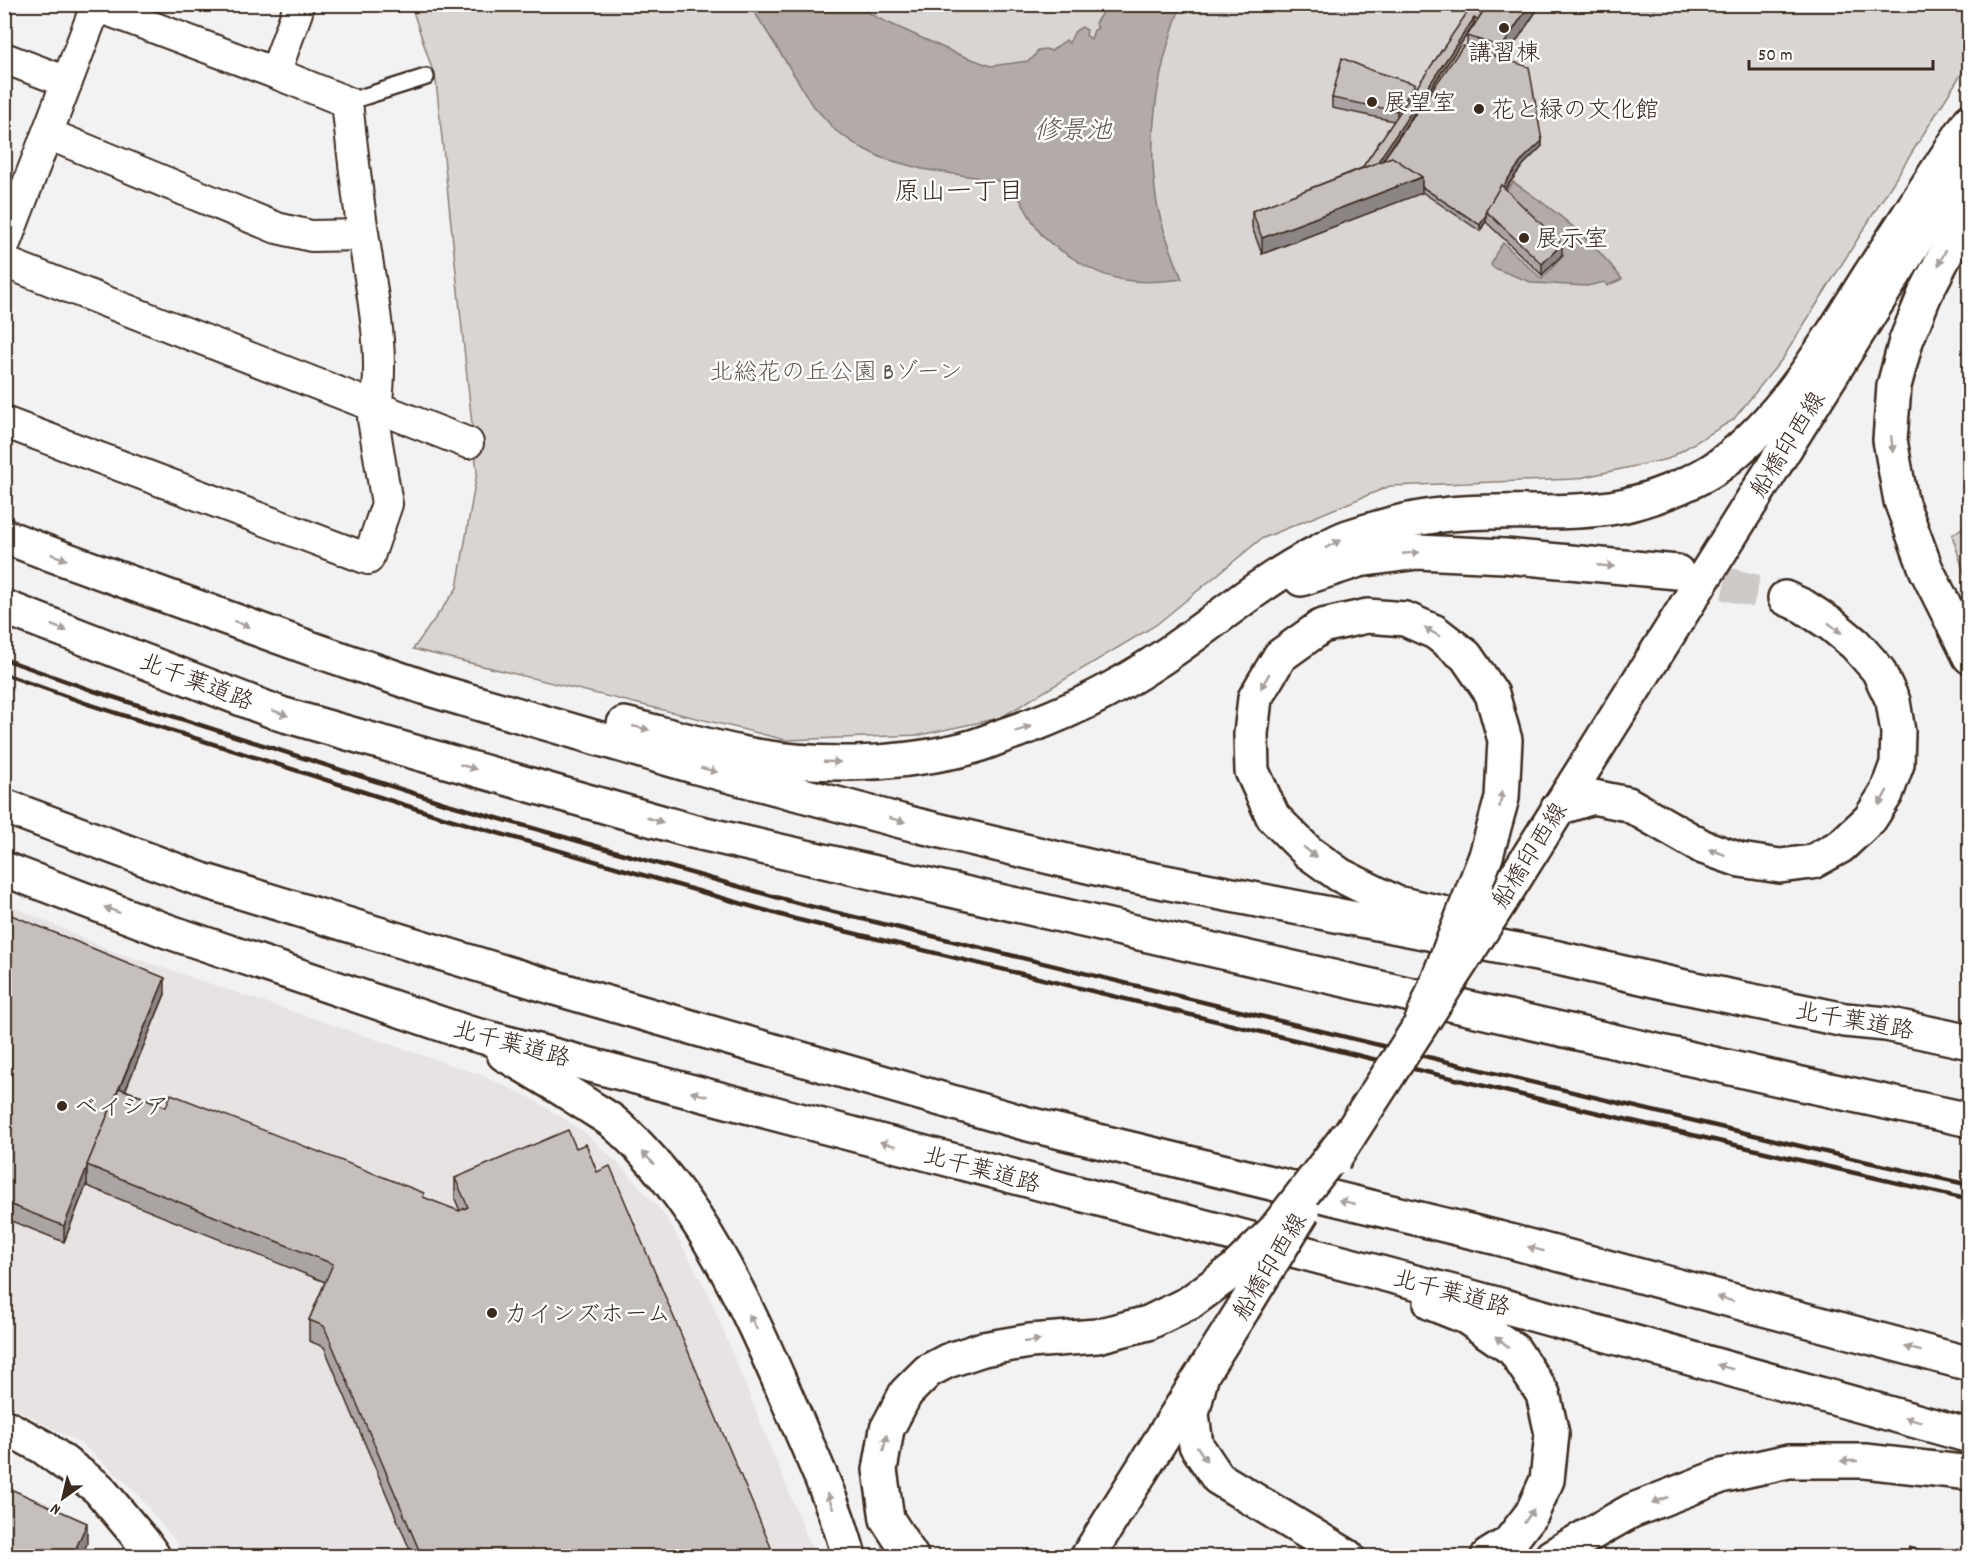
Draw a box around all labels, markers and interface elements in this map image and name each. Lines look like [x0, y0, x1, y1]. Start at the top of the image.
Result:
marker: 講習棟 [1497, 21, 1511, 35]
scale bar [1749, 33, 1934, 71]
place label: 講習棟 [1468, 38, 1540, 72]
text: 50 m [1758, 44, 1793, 69]
place label: 展望室 [1384, 88, 1456, 122]
marker: 展望室 [1365, 95, 1379, 109]
place label: 花と緑の文化館 [1491, 95, 1659, 129]
marker: 花と緑の文化館 [1472, 102, 1486, 116]
water label: 修景池 [1034, 114, 1113, 151]
district label: 原山一丁目 [894, 175, 1024, 212]
place label: 展示室 [1536, 224, 1608, 258]
marker: 展示室 [1517, 231, 1531, 245]
one-way arrow [1938, 250, 1947, 267]
park label: 北総花の丘公園 Bゾーン [709, 357, 963, 391]
street label: 船橋印西線 [1743, 386, 1836, 505]
one-way arrow [1887, 434, 1897, 453]
one-way arrow [1325, 539, 1342, 549]
one-way arrow [1402, 548, 1421, 558]
one-way arrow [50, 553, 68, 563]
one-way arrow [1596, 561, 1615, 571]
one-way arrow [233, 619, 251, 629]
one-way arrow [1827, 621, 1843, 634]
one-way arrow [50, 623, 68, 633]
one-way arrow [1423, 627, 1440, 637]
street label: 北千葉道路 [134, 646, 258, 721]
one-way arrow [1260, 673, 1271, 689]
one-way arrow [271, 708, 289, 718]
one-way arrow [632, 724, 650, 734]
one-way arrow [1014, 724, 1032, 734]
one-way arrow [823, 757, 842, 767]
one-way arrow [459, 763, 477, 772]
one-way arrow [699, 766, 718, 776]
one-way arrow [1497, 790, 1506, 809]
one-way arrow [1878, 790, 1888, 807]
street label: 船橋印西線 [1485, 797, 1578, 916]
one-way arrow [888, 815, 906, 825]
one-way arrow [646, 816, 664, 825]
one-way arrow [1302, 846, 1318, 859]
one-way arrow [1708, 846, 1726, 856]
one-way arrow [103, 905, 121, 915]
street label: 北千葉道路 [1792, 996, 1917, 1050]
street label: 北千葉道路 [449, 1014, 574, 1078]
one-way arrow [690, 1088, 708, 1098]
place label: ベイシア [74, 1092, 170, 1126]
marker: ベイシア [55, 1099, 69, 1113]
one-way arrow [879, 1138, 897, 1148]
street label: 北千葉道路 [919, 1140, 1044, 1204]
one-way arrow [642, 1152, 656, 1166]
one-way arrow [1338, 1196, 1356, 1206]
street label: 船橋印西線 [1226, 1207, 1317, 1328]
one-way arrow [1527, 1243, 1545, 1253]
street label: 北千葉道路 [1389, 1263, 1514, 1327]
one-way arrow [1715, 1294, 1733, 1303]
place label: カインズホーム [504, 1299, 671, 1333]
marker: カインズホーム [485, 1306, 499, 1320]
one-way arrow [748, 1313, 758, 1330]
one-way arrow [1023, 1336, 1042, 1346]
one-way arrow [1494, 1336, 1510, 1348]
one-way arrow [1904, 1344, 1922, 1354]
one-way arrow [1716, 1362, 1734, 1372]
one-way arrow [1904, 1415, 1922, 1424]
one-way arrow [881, 1433, 890, 1452]
one-way arrow [1196, 1446, 1208, 1462]
one-way arrow [1839, 1456, 1858, 1466]
north arrow [33, 1468, 93, 1528]
one-way arrow [824, 1492, 834, 1510]
one-way arrow [1651, 1496, 1669, 1505]
text: N [46, 1497, 66, 1520]
one-way arrow [1523, 1508, 1534, 1524]

